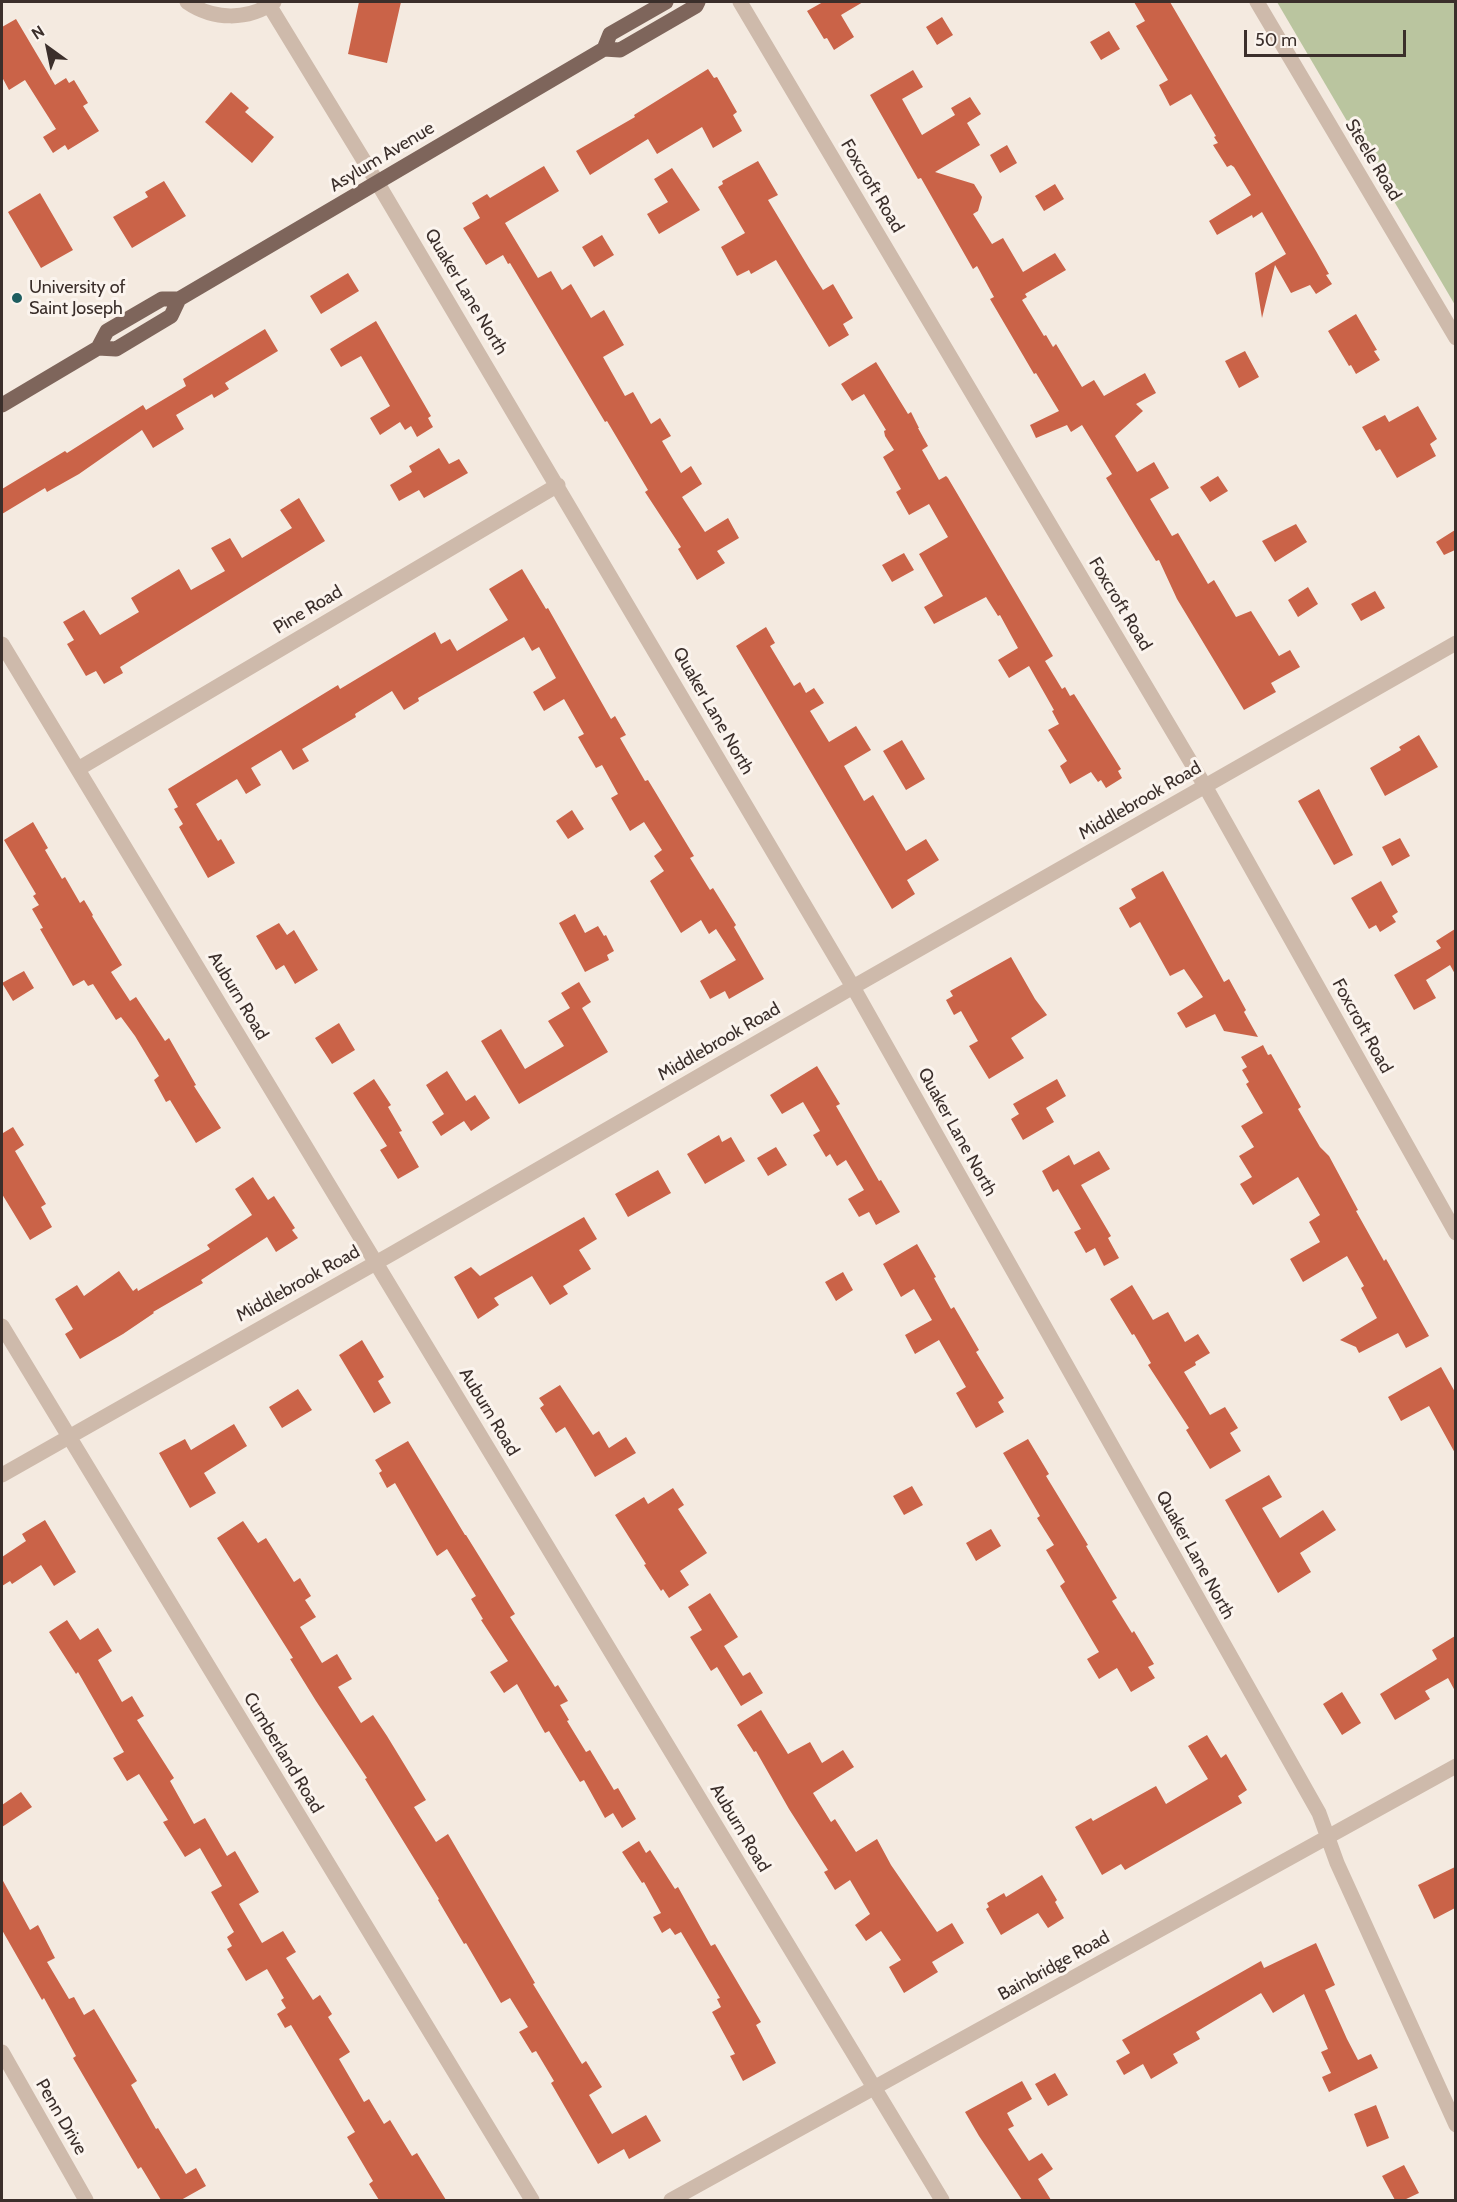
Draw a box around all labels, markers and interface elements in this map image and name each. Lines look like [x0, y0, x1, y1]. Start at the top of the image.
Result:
north arrow [18, 18, 78, 78]
scale bar [1247, 18, 1409, 56]
text: N [28, 21, 48, 44]
text: 50 m [1255, 29, 1297, 51]
street label: Steele Road [1340, 115, 1406, 205]
street label: Asylum Avenue [326, 117, 438, 197]
street label: Foxcroft Road [836, 135, 908, 237]
street label: Quaker Lane North [420, 225, 512, 359]
place label: University of Saint Joseph [29, 277, 125, 320]
marker: University of Saint Joseph [10, 291, 24, 305]
street label: Foxcroft Road [1084, 553, 1156, 655]
street label: Pine Road [270, 581, 346, 639]
street label: Quaker Lane North [668, 644, 758, 778]
street label: Middlebrook Road [1075, 757, 1205, 845]
street label: Auburn Road [203, 948, 273, 1044]
street label: Foxcroft Road [1327, 975, 1397, 1077]
street label: Middlebrook Road [654, 998, 784, 1086]
street label: Quaker Lane North [913, 1064, 1001, 1200]
street label: Middlebrook Road [232, 1241, 364, 1327]
street label: Auburn Road [454, 1364, 524, 1460]
street label: Quaker Lane North [1151, 1487, 1239, 1623]
street label: Cumberland Road [238, 1689, 328, 1817]
street label: Auburn Road [705, 1780, 775, 1876]
street label: Bainbridge Road [995, 1926, 1113, 2006]
street label: Penn Drive [31, 2075, 91, 2159]

